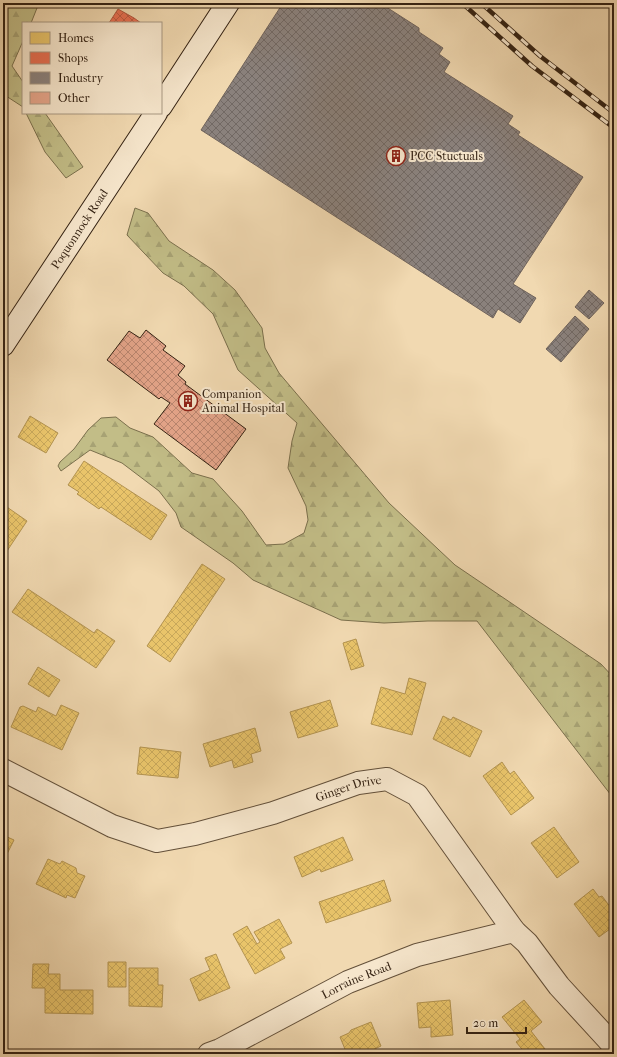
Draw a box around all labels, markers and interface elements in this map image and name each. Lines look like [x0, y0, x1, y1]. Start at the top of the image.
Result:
legend [22, 22, 162, 114]
text: Homes [58, 31, 94, 45]
text: Shops [58, 51, 88, 65]
text: Industry [58, 71, 104, 85]
text: Other [58, 91, 90, 105]
building icon: PCC Stuctuals [385, 145, 407, 167]
place label: PCC Stuctuals [410, 149, 483, 163]
street label: Poquonnock Road [48, 186, 111, 272]
place label: Companion Animal Hospital [201, 387, 285, 415]
building icon: Companion Animal Hospital [177, 390, 199, 412]
street label: Ginger Drive [313, 773, 382, 804]
street label: Lorraine Road [319, 959, 394, 1002]
scale bar [467, 1009, 526, 1035]
text: 20 m [473, 1016, 498, 1030]

